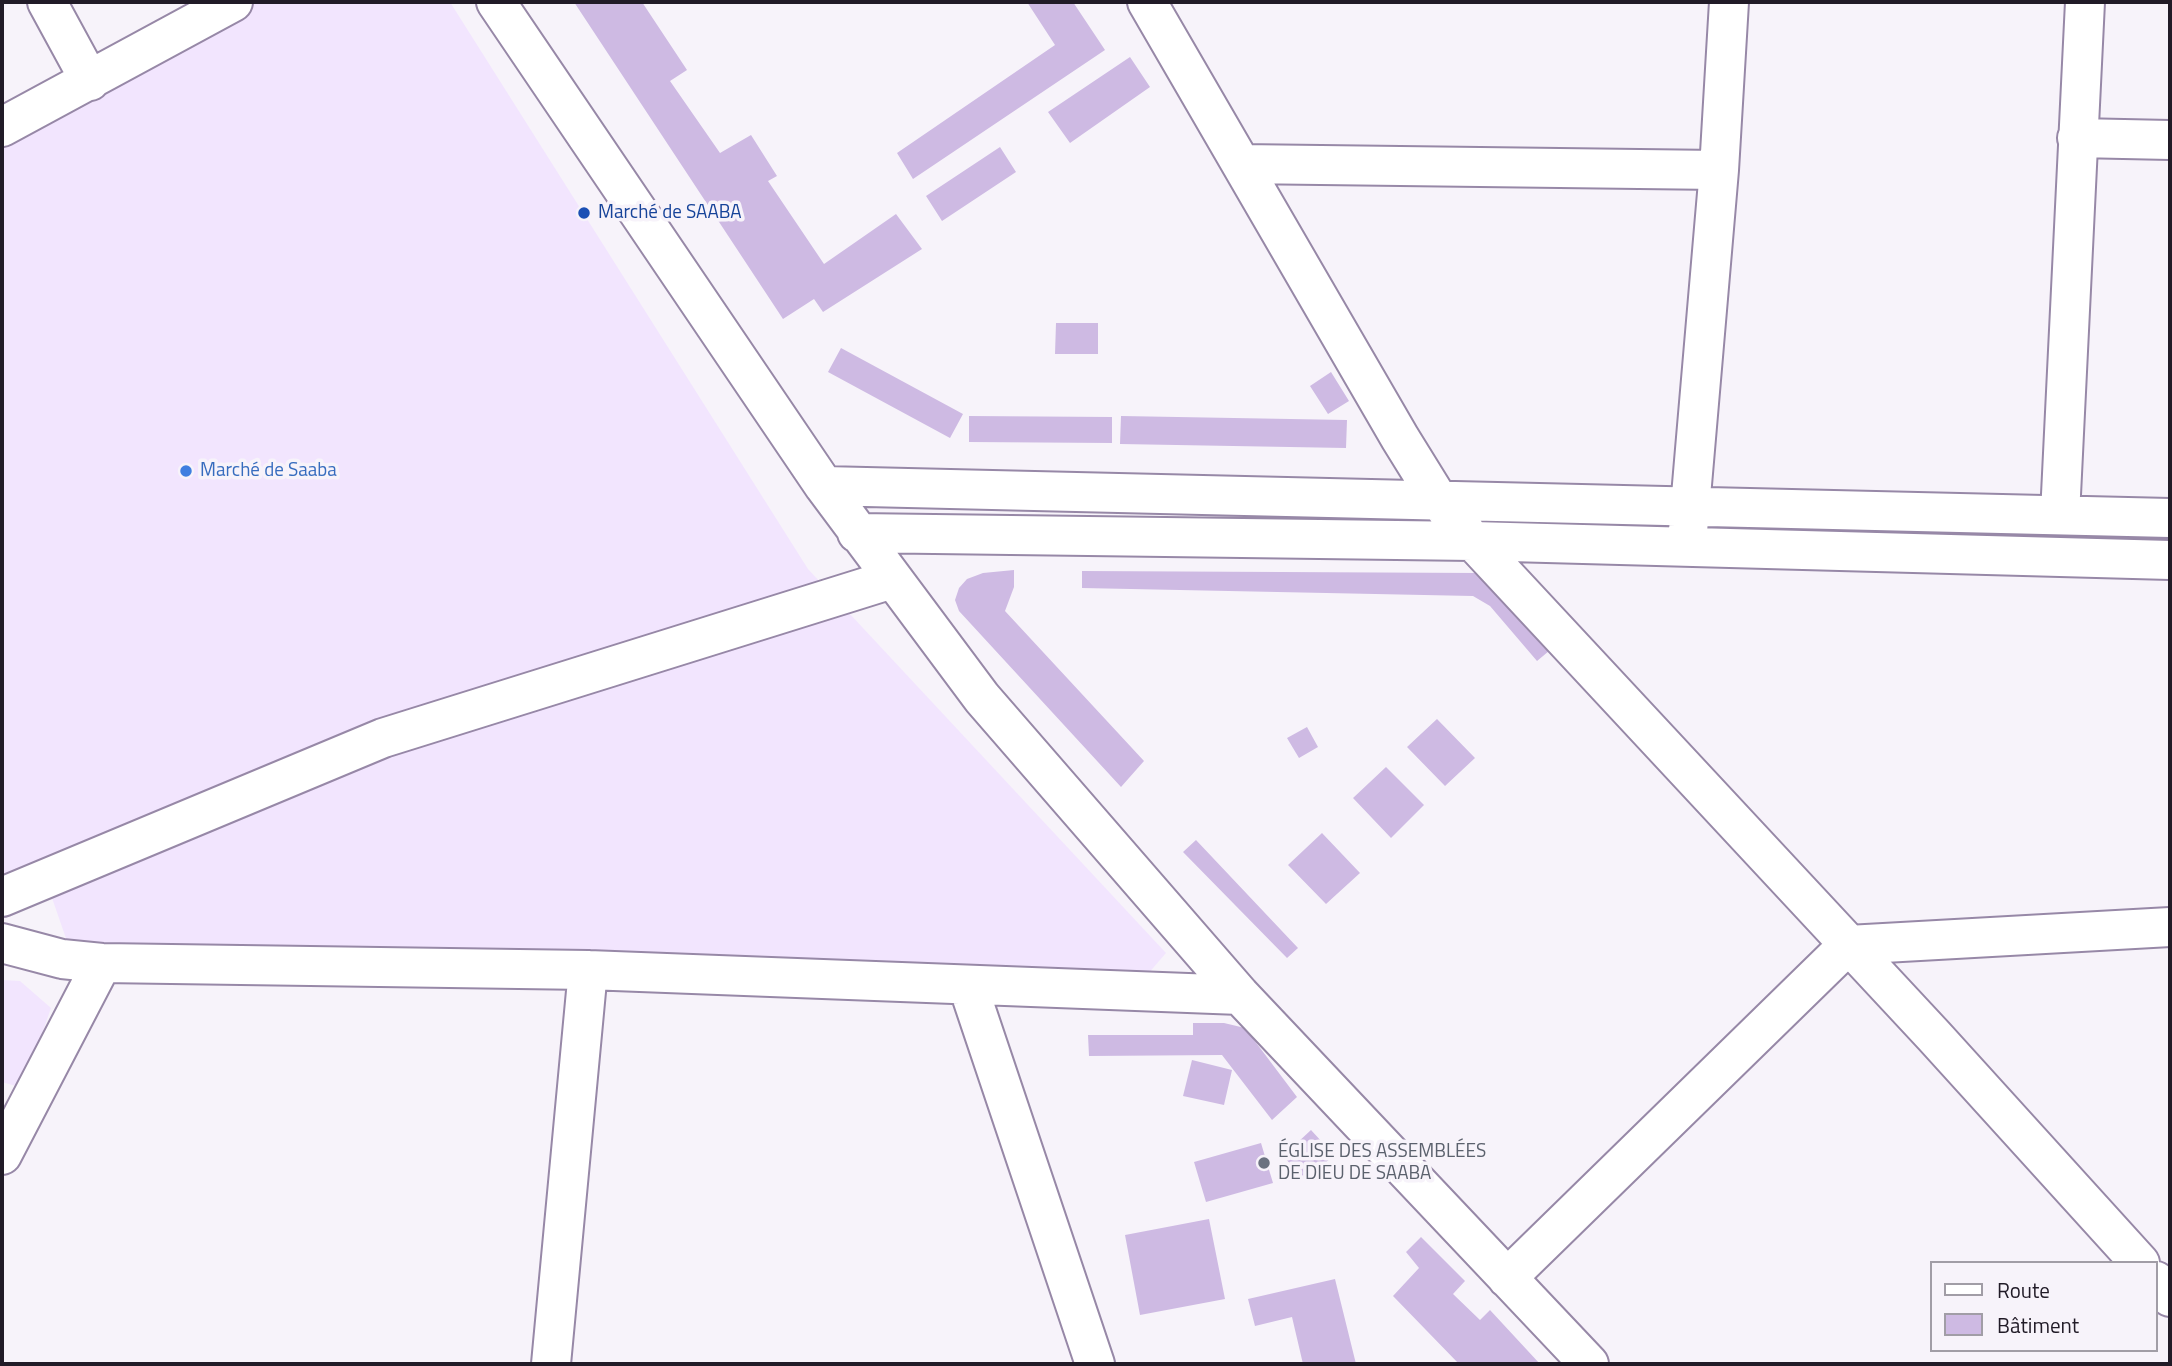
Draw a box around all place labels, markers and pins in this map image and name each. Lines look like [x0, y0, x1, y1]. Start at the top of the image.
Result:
place label: Marché de SAABA [598, 202, 742, 224]
marker: Marché de SAABA [576, 205, 592, 221]
place label: Marché de Saaba [200, 460, 337, 482]
marker: Marché de Saaba [178, 463, 194, 479]
place label: ÉGLISE DES ASSEMBLÉES DE DIEU DE SAABA [1278, 1141, 1486, 1185]
marker: ÉGLISE DES ASSEMBLÉES DE DIEU DE SAABA [1256, 1155, 1272, 1171]

